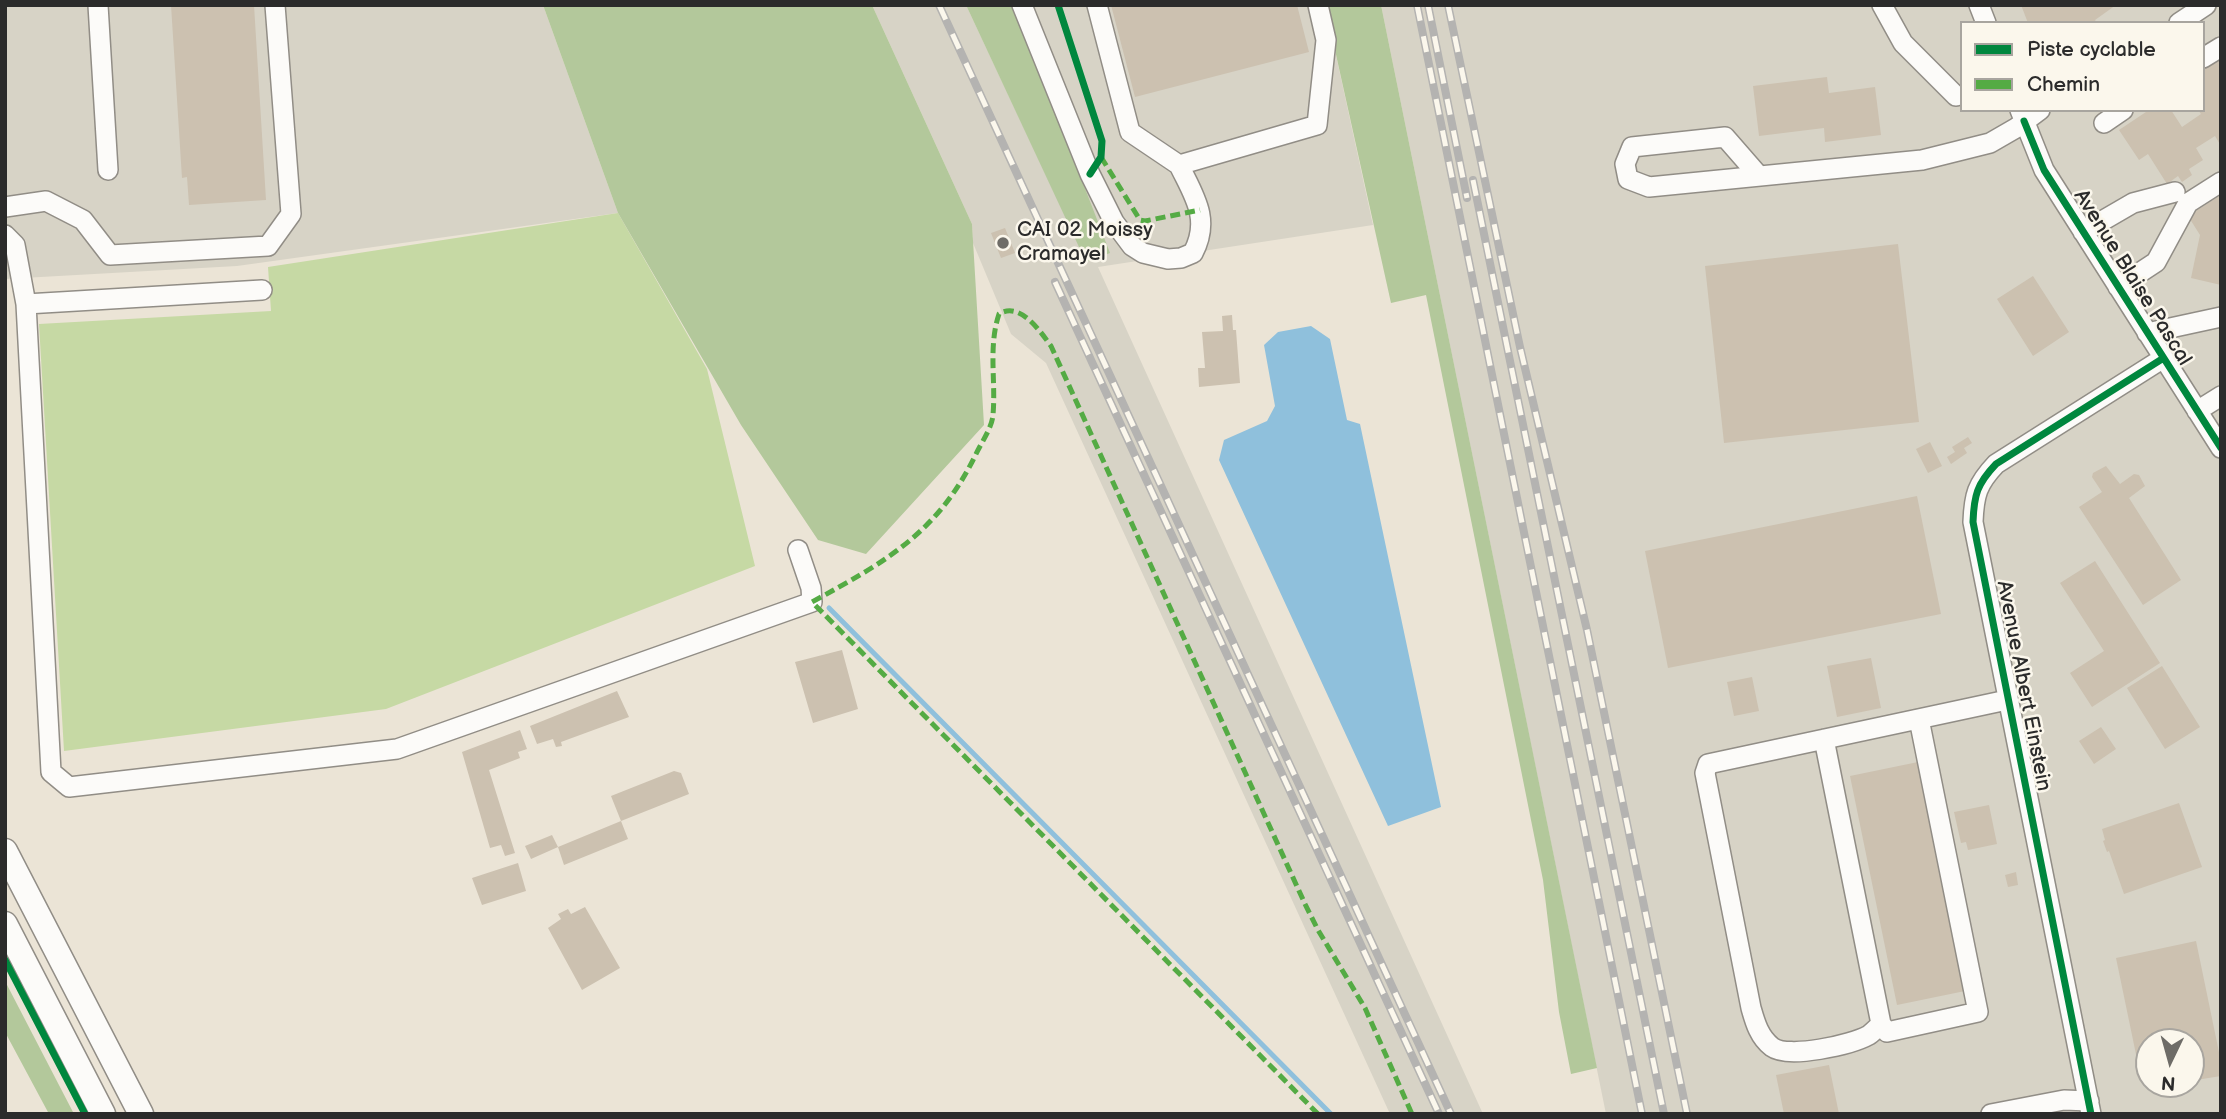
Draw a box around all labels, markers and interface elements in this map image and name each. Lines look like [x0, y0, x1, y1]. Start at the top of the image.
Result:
legend [1960, 21, 2205, 112]
text: Piste cyclable [2027, 37, 2156, 62]
text: Chemin [2027, 72, 2100, 97]
street label: Avenue Blaise Pascal [2068, 185, 2196, 371]
place label: CAI 02 Moissy Cramayel [1017, 218, 1153, 268]
marker: CAI 02 Moissy Cramayel [995, 235, 1011, 251]
street label: Avenue Albert Einstein [1990, 579, 2056, 793]
north arrow [2135, 1028, 2205, 1098]
text: N [2160, 1070, 2176, 1095]

